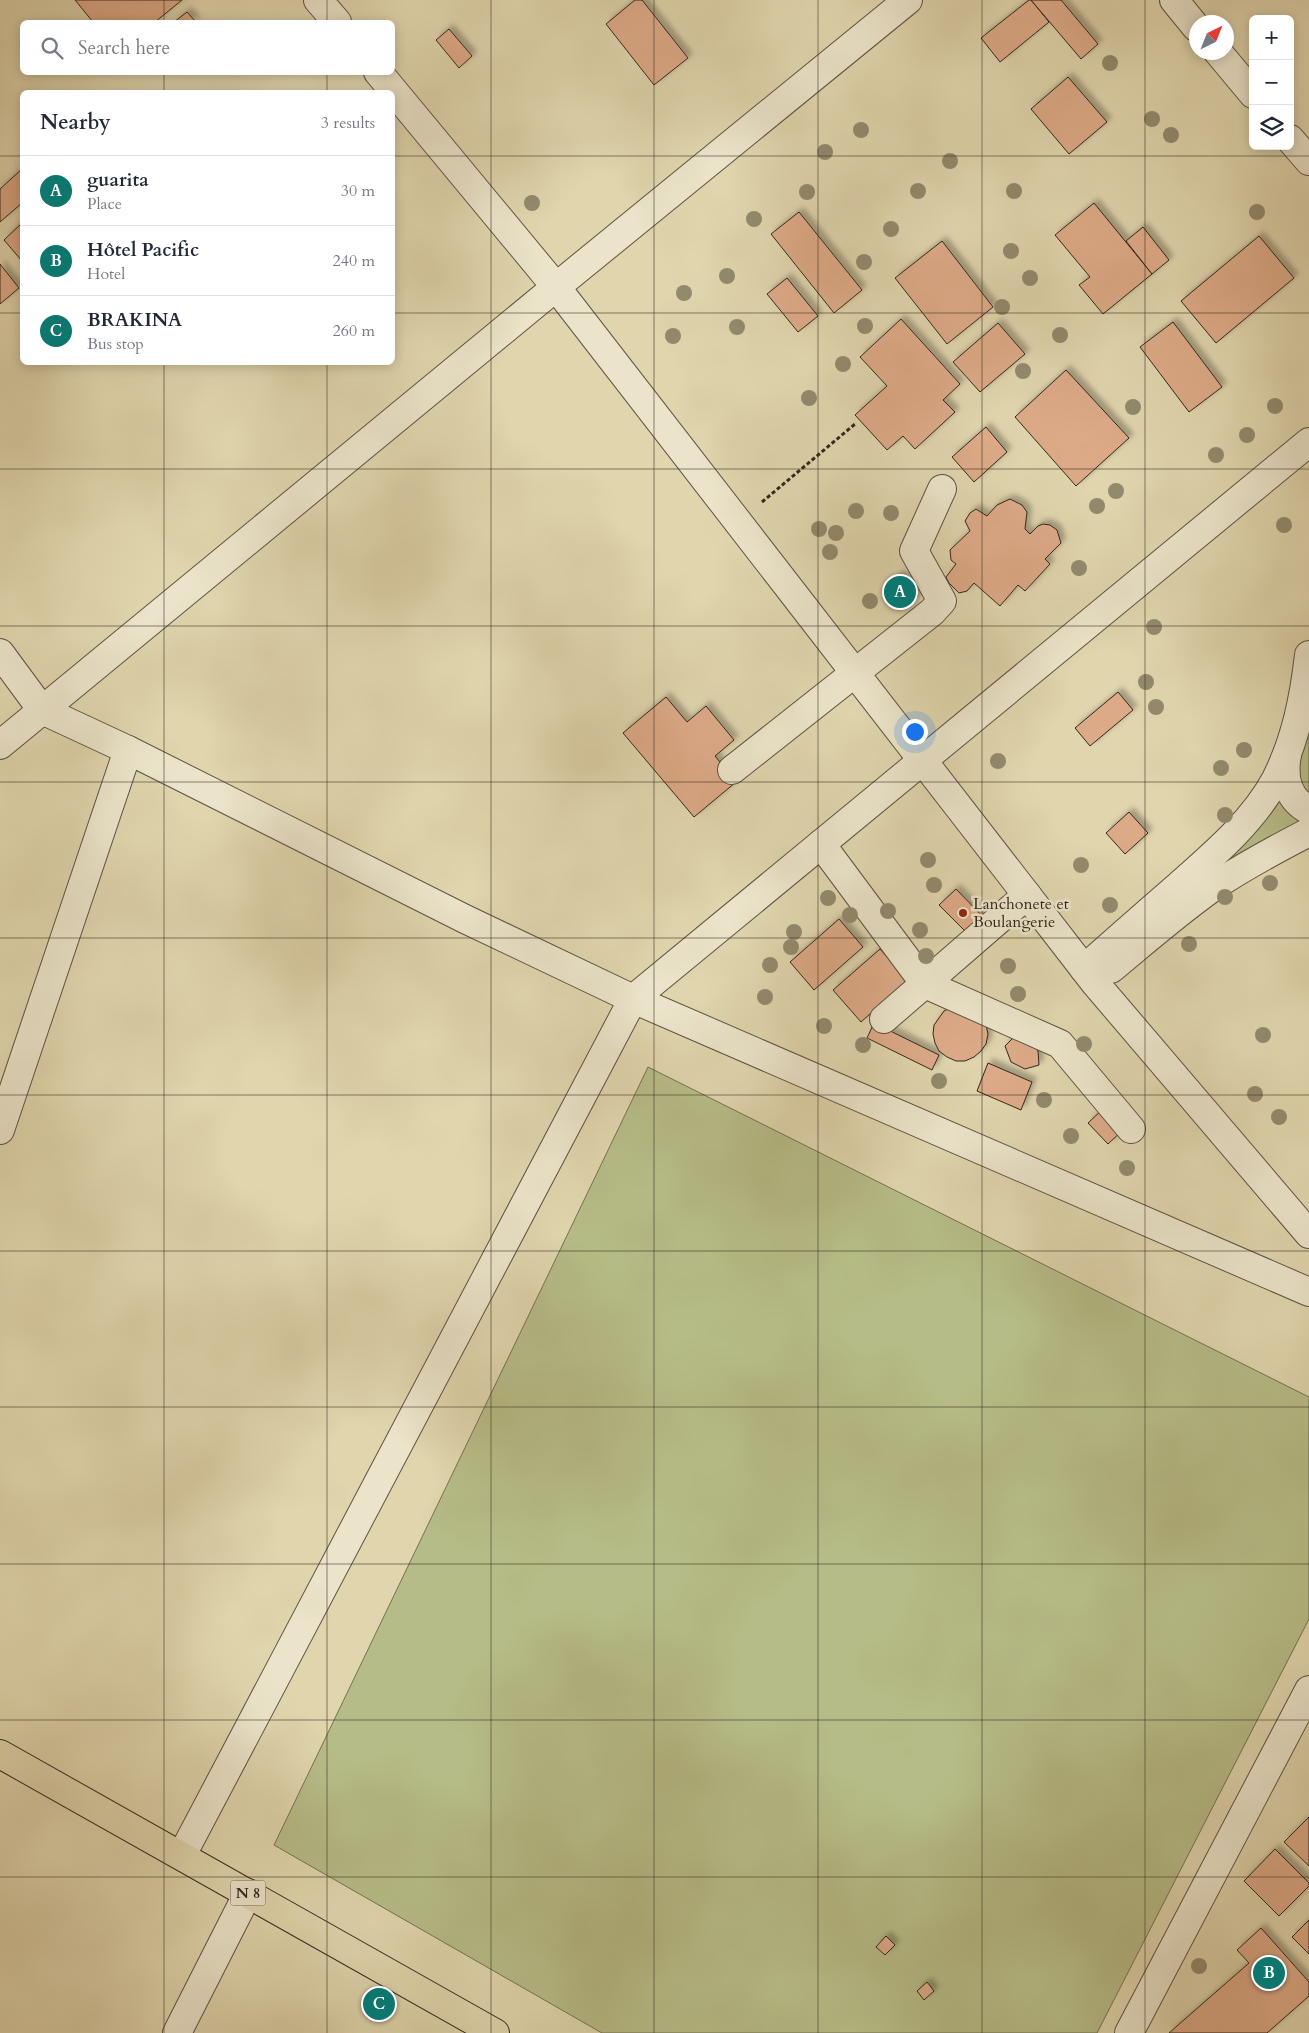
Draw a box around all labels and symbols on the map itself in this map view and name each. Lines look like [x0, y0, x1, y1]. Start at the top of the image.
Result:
north arrow [1189, 15, 1234, 60]
pin: A [884, 573, 916, 611]
your location [902, 719, 928, 745]
place label: Lanchonete et Boulangerie [973, 893, 1069, 933]
marker: Lanchonete et Boulangerie [957, 907, 969, 919]
road number: N 8 [230, 1880, 266, 1906]
pin: B [1253, 1954, 1285, 1992]
pin: C [363, 1985, 395, 2023]

